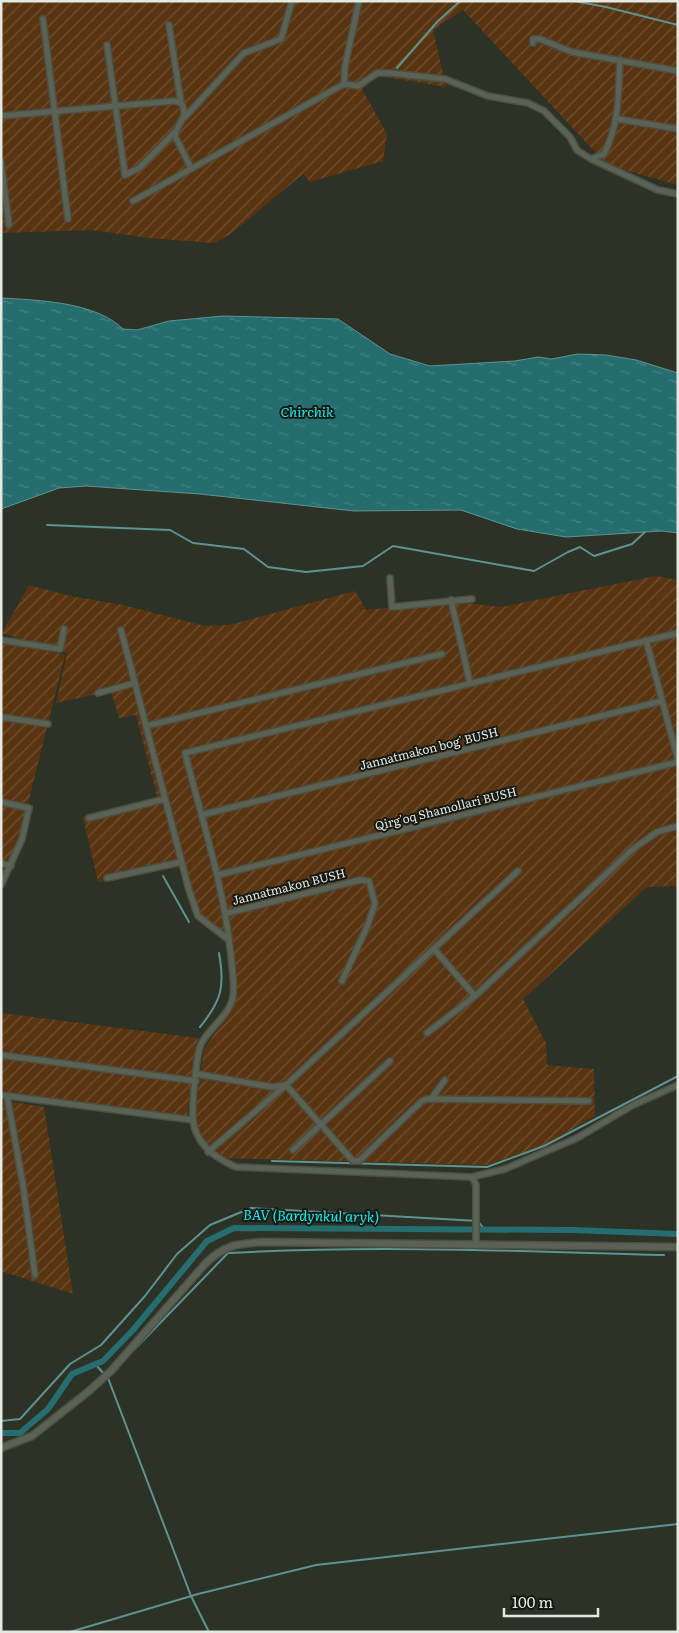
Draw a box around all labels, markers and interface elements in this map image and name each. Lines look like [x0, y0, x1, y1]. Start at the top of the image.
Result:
water label: Chirchik [280, 401, 334, 421]
street label: Jannatmakon bog' BUSH [357, 722, 500, 774]
street label: Qirg'oq Shamollari BUSH [373, 782, 519, 834]
street label: Jannatmakon BUSH [230, 863, 347, 909]
water label: BAV (Bardynkul aryk) [243, 1204, 379, 1226]
scale bar [504, 1586, 598, 1618]
text: 100 m [512, 1590, 553, 1613]

